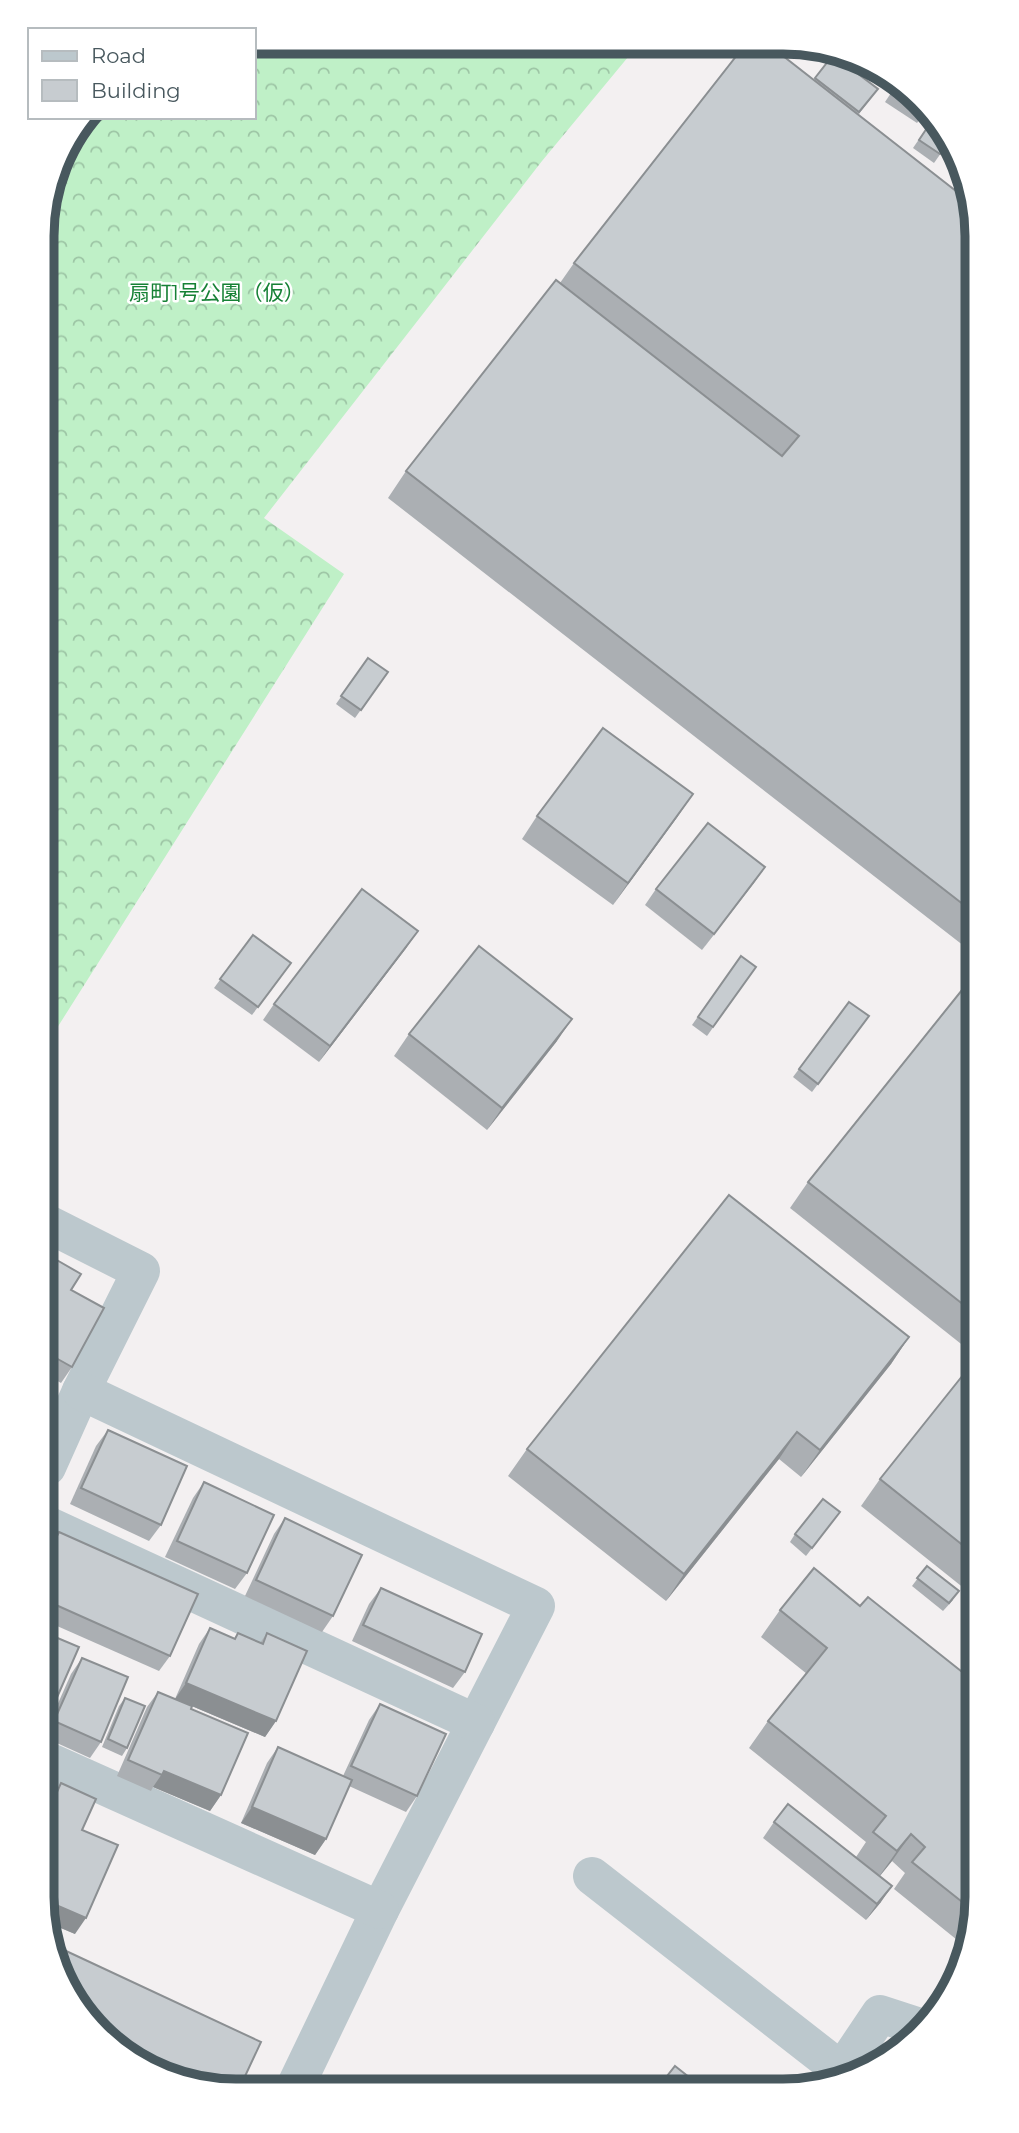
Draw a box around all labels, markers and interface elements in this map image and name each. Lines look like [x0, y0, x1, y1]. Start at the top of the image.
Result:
legend [28, 28, 256, 119]
text: Road [91, 43, 146, 68]
text: Building [91, 78, 181, 103]
park label: 扇町1号公園（仮） [129, 280, 305, 305]

